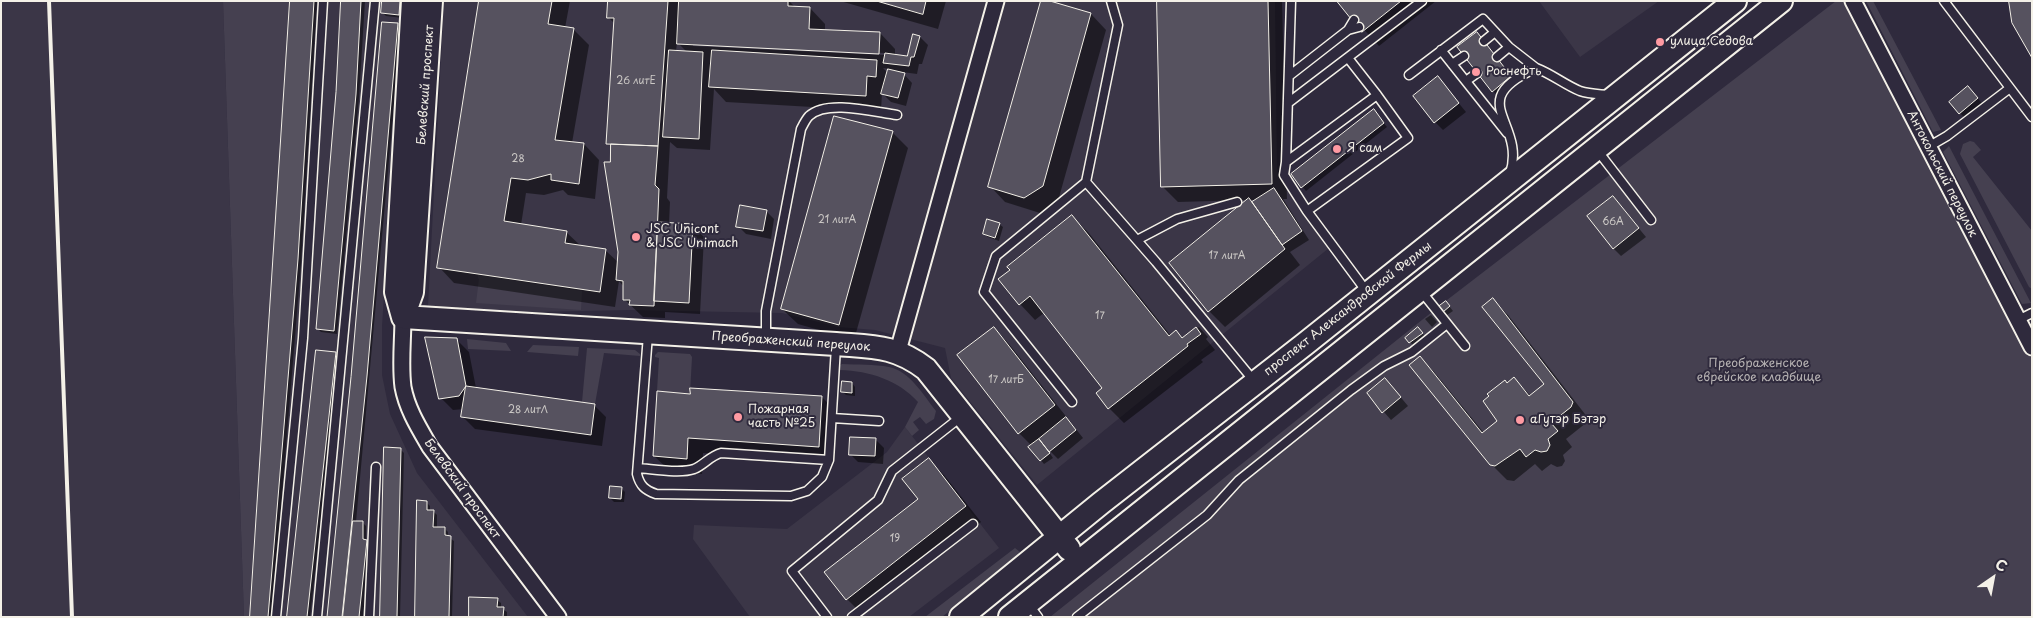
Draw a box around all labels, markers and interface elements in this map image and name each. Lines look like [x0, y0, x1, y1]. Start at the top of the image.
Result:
street label: Белевский проспект [415, 25, 437, 145]
place label: улица Седова [1670, 35, 1753, 49]
marker: улица Седова [1654, 36, 1666, 48]
place label: Роснефть [1486, 65, 1541, 79]
marker: Роснефть [1470, 66, 1482, 78]
house number: 26 литЕ [616, 75, 656, 87]
street label: Антокольский переулок [1904, 108, 1980, 240]
place label: Я сам [1347, 142, 1383, 156]
marker: Я сам [1331, 143, 1343, 155]
house number: 28 [511, 153, 525, 165]
house number: 21 литА [818, 214, 856, 226]
house number: 66А [1602, 216, 1624, 228]
place label: JSC Unicont & JSC Unimach [646, 223, 738, 251]
marker: JSC Unicont & JSC Unimach [630, 231, 642, 243]
street label: проспект Александровской Фермы [1261, 239, 1435, 379]
house number: 17 литА [1209, 250, 1245, 262]
house number: 17 [1095, 310, 1105, 322]
street label: Преображенский переулок [711, 329, 871, 355]
park label: Преображенское еврейское кладбище [1697, 357, 1821, 385]
house number: 17 литБ [988, 374, 1024, 386]
place label: Пожарная часть №25 [748, 403, 815, 431]
house number: 28 литЛ [508, 404, 548, 416]
marker: Пожарная часть №25 [732, 411, 744, 423]
place label: аГутэр Бэтэр [1530, 413, 1606, 427]
marker: аГутэр Бэтэр [1514, 414, 1526, 426]
street label: Белевский проспект [421, 436, 503, 542]
house number: 19 [890, 533, 900, 545]
north arrow [1968, 553, 2018, 603]
text: С [1991, 553, 2012, 577]

